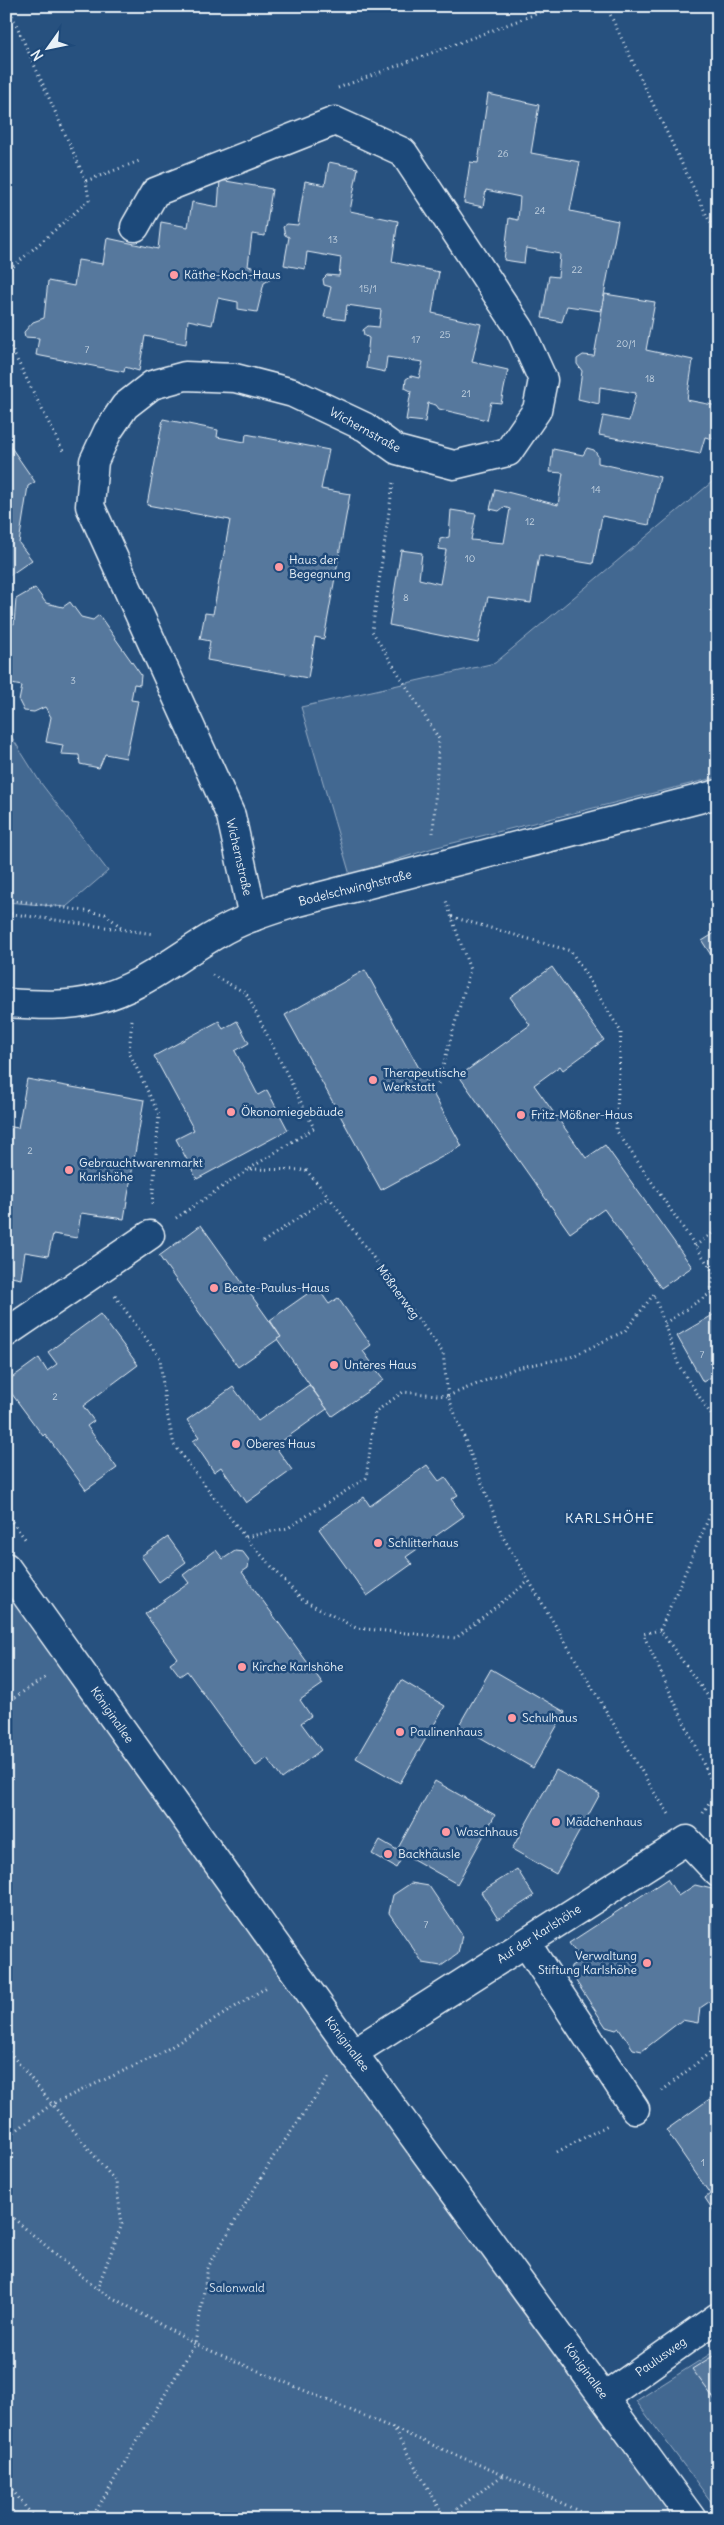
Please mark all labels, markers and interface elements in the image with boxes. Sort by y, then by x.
north arrow [22,22,72,72]
text: N [27,46,47,64]
house number: 26 [497,147,509,160]
house number: 24 [534,204,546,217]
house number: 13 [328,233,338,246]
house number: 22 [572,263,583,276]
place label: Käthe-Koch-Haus [184,267,281,282]
marker: Käthe-Koch-Haus [168,269,180,281]
house number: 15/1 [359,282,377,295]
house number: 25 [439,328,451,341]
house number: 17 [412,333,421,346]
house number: 20/1 [616,337,636,350]
house number: 7 [85,343,90,356]
house number: 18 [645,372,655,385]
house number: 21 [461,387,471,400]
street label: Wichernstraße [327,404,403,455]
house number: 14 [591,483,601,496]
house number: 12 [525,515,535,528]
place label: Haus der Begegnung [289,552,351,581]
house number: 10 [465,552,475,565]
marker: Haus der Begegnung [273,561,285,573]
house number: 8 [403,591,409,604]
house number: 3 [70,674,76,687]
street label: Wichernstraße [223,817,256,897]
street label: Bodelschwinghstraße [297,866,413,909]
place label: Therapeutische Werkstatt [383,1065,466,1094]
marker: Therapeutische Werkstatt [367,1074,379,1086]
place label: Ökonomiegebäude [241,1104,343,1119]
marker: Ökonomiegebäude [225,1106,237,1118]
place label: Fritz-Mößner-Haus [531,1107,633,1122]
marker: Fritz-Mößner-Haus [515,1109,527,1121]
house number: 2 [27,1144,33,1157]
place label: Gebrauchtwarenmarkt Karlshöhe [79,1155,203,1184]
marker: Gebrauchtwarenmarkt Karlshöhe [63,1164,75,1176]
street label: Mößnerweg [374,1262,423,1322]
place label: Beate-Paulus-Haus [224,1280,329,1295]
marker: Beate-Paulus-Haus [208,1282,220,1294]
house number: 7 [700,1348,705,1361]
place label: Unteres Haus [344,1357,417,1372]
marker: Unteres Haus [328,1359,340,1371]
house number: 2 [52,1390,58,1403]
place label: Oberes Haus [246,1436,316,1451]
marker: Oberes Haus [230,1438,242,1450]
district label: KARLSHÖHE [565,1509,655,1527]
place label: Schlitterhaus [388,1535,459,1550]
marker: Schlitterhaus [372,1537,384,1549]
place label: Kirche Karlshöhe [252,1659,344,1674]
marker: Kirche Karlshöhe [236,1661,248,1673]
street label: Königinallee [88,1684,137,1746]
place label: Schulhaus [522,1710,578,1725]
marker: Schulhaus [506,1712,518,1724]
place label: Paulinenhaus [410,1724,483,1739]
marker: Paulinenhaus [394,1726,406,1738]
place label: Mädchenhaus [566,1814,642,1829]
marker: Mädchenhaus [550,1816,562,1828]
place label: Waschhaus [456,1824,518,1839]
marker: Waschhaus [440,1826,452,1838]
place label: Backhäusle [398,1846,460,1861]
marker: Backhäusle [382,1848,394,1860]
street label: Auf der Karlshöhe [494,1901,583,1966]
house number: 7 [424,1918,429,1931]
place label: Verwaltung Stiftung Karlshöhe [538,1948,637,1977]
marker: Verwaltung Stiftung Karlshöhe [641,1957,653,1969]
street label: Königinallee [322,2013,373,2074]
house number: 1 [701,2156,705,2169]
park label: Salonwald [209,2280,265,2295]
street label: Paulusweg [632,2334,689,2380]
street label: Königinallee [561,2340,612,2401]

